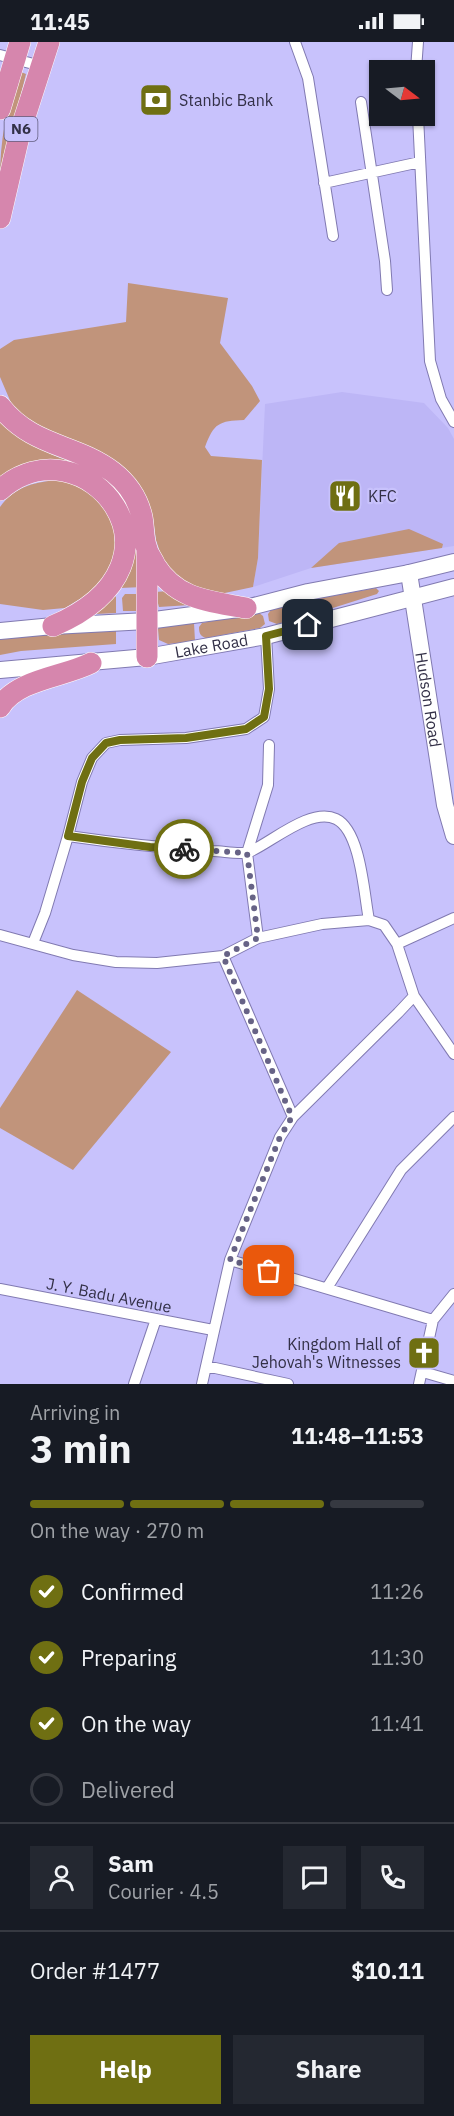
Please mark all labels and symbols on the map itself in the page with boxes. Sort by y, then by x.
north arrow [369,60,435,126]
bank icon: Stanbic Bank [138,82,174,118]
place label: Stanbic Bank [179,90,274,110]
road number: N6 [4,117,38,141]
restaurant icon: KFC [327,478,363,514]
place label: KFC [368,486,397,506]
pin [282,599,333,650]
street label: Lake Road [173,629,250,662]
street label: Hudson Road [411,650,446,749]
courier [154,819,214,879]
pin [243,1245,294,1296]
street label: J. Y. Badu Avenue [45,1273,174,1317]
place label: Kingdom Hall of Jehovah's Witnesses [252,1334,401,1372]
church icon: Kingdom Hall of Jehovah's Witnesses [406,1335,442,1371]

